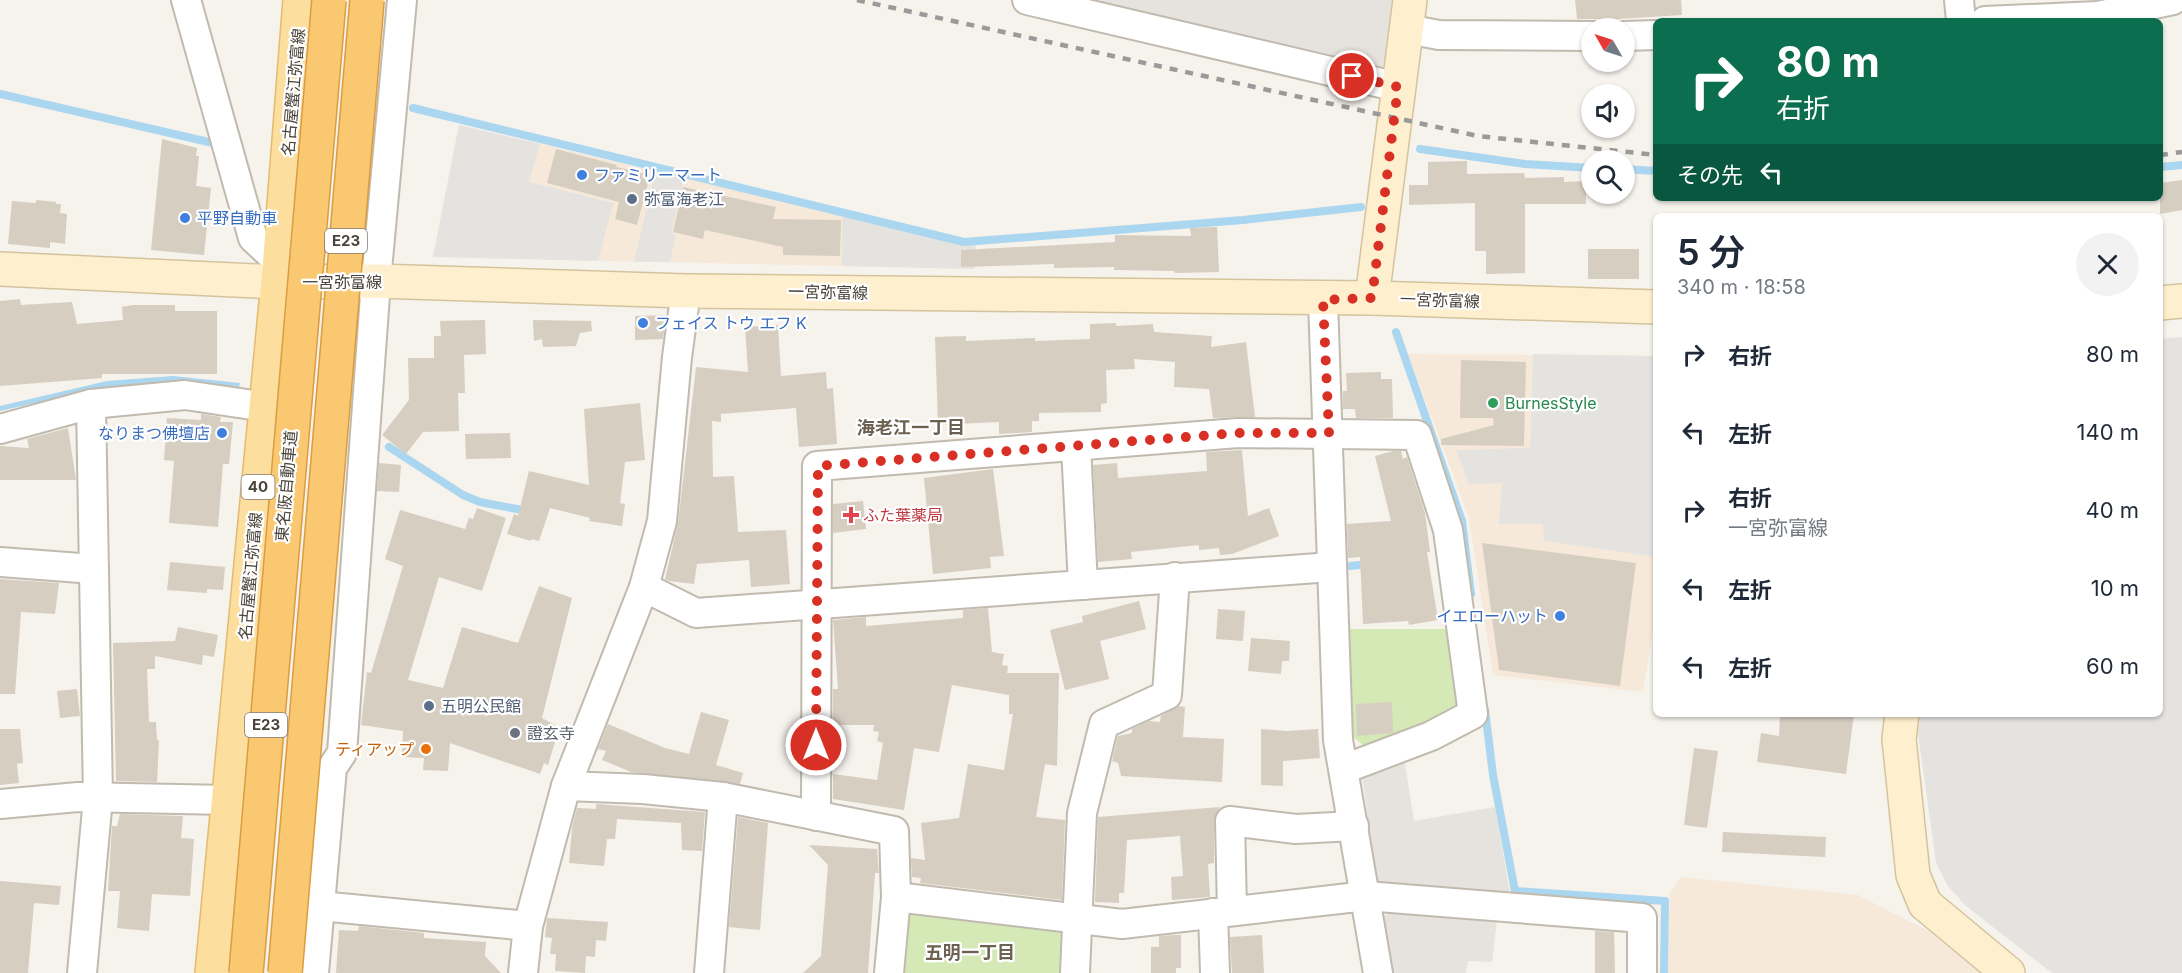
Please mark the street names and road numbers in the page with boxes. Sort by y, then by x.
street label: 名古屋蟹江弥富線 [277,27,309,157]
road number: E23 [325,229,367,253]
street label: 一宮弥富線 [302,272,382,292]
street label: 一宮弥富線 [788,281,868,303]
street label: 一宮弥富線 [1400,289,1480,311]
street label: 東名阪自動車道 [271,429,301,543]
road number: 40 [242,475,274,499]
street label: 名古屋蟹江弥富線 [234,511,266,641]
road number: E23 [245,713,287,737]

